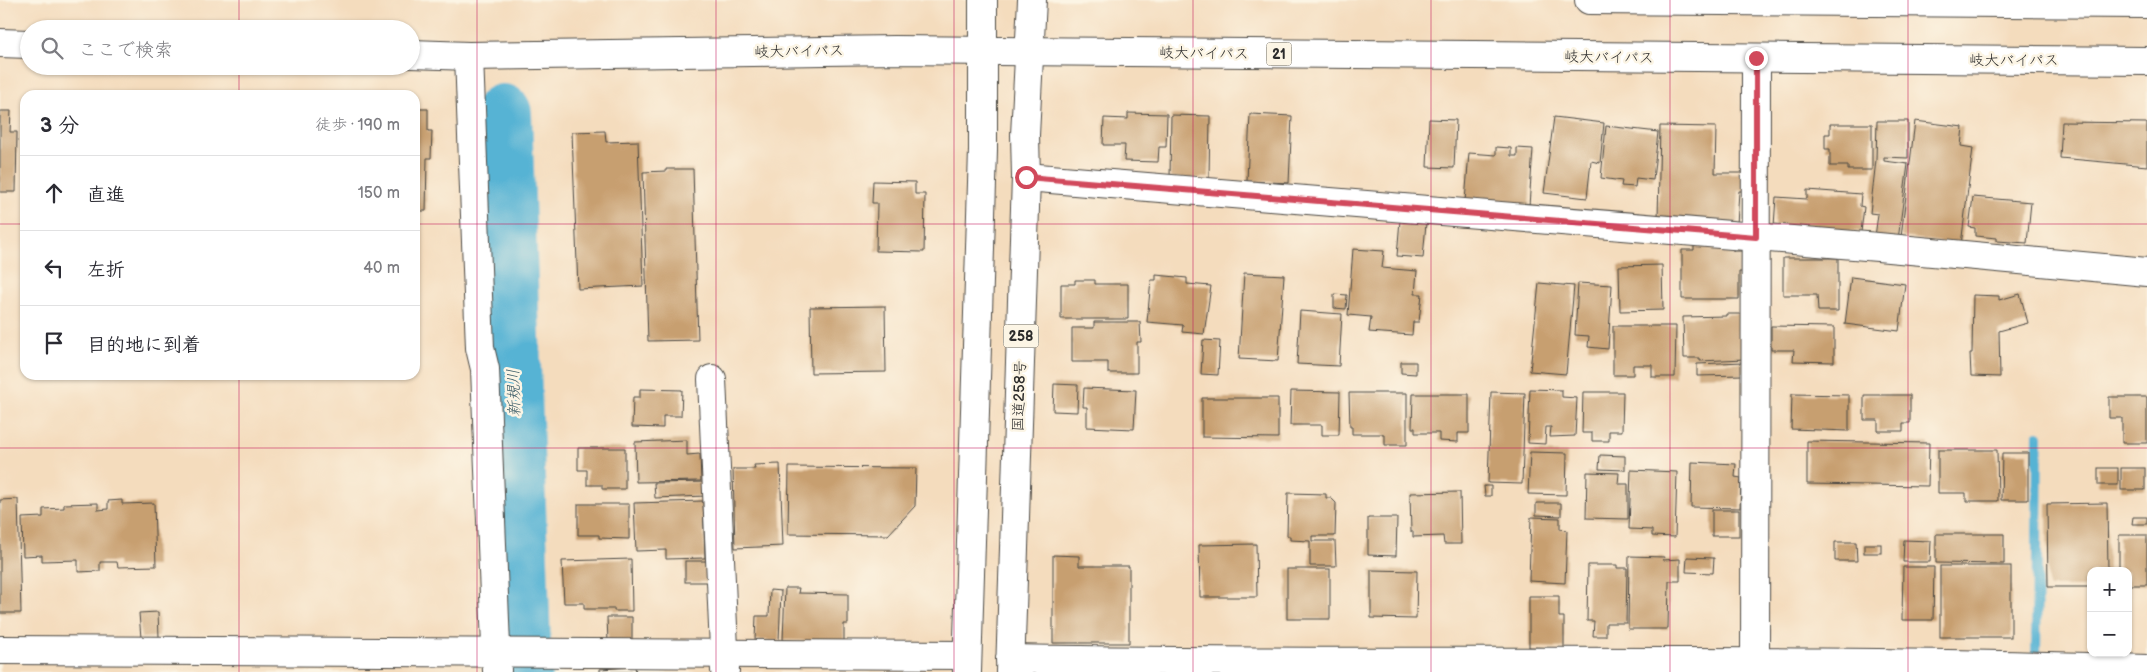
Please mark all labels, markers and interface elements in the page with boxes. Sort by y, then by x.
search box [20,20,420,75]
icon: search [38,34,66,62]
text: ここで検索 [78,39,173,62]
street label: 岐大バイパス [754,41,844,62]
road number: 21 [1266,42,1292,66]
street label: 岐大バイパス [1159,43,1249,64]
street label: 岐大バイパス [1564,47,1654,68]
route end [1745,47,1768,70]
street label: 岐大バイパス [1969,51,2059,70]
text: 3 分 [40,113,79,138]
text: 徒歩 · 190 m [315,116,400,135]
route start [1015,166,1038,189]
icon: ahead [40,179,68,207]
text: 直進 [87,184,125,207]
text: 150 m [358,184,400,203]
icon: left [40,254,68,282]
text: 左折 [87,259,125,282]
text: 40 m [363,259,400,278]
road number: 258 [1004,324,1038,348]
icon: arrive [40,329,68,357]
text: 目的地に到着 [87,334,201,357]
street label: 国道258号 [1009,360,1030,432]
water label: 新規川 [504,369,525,417]
map controls [2087,567,2132,657]
button: + [2087,567,2132,612]
button: − [2087,612,2132,657]

